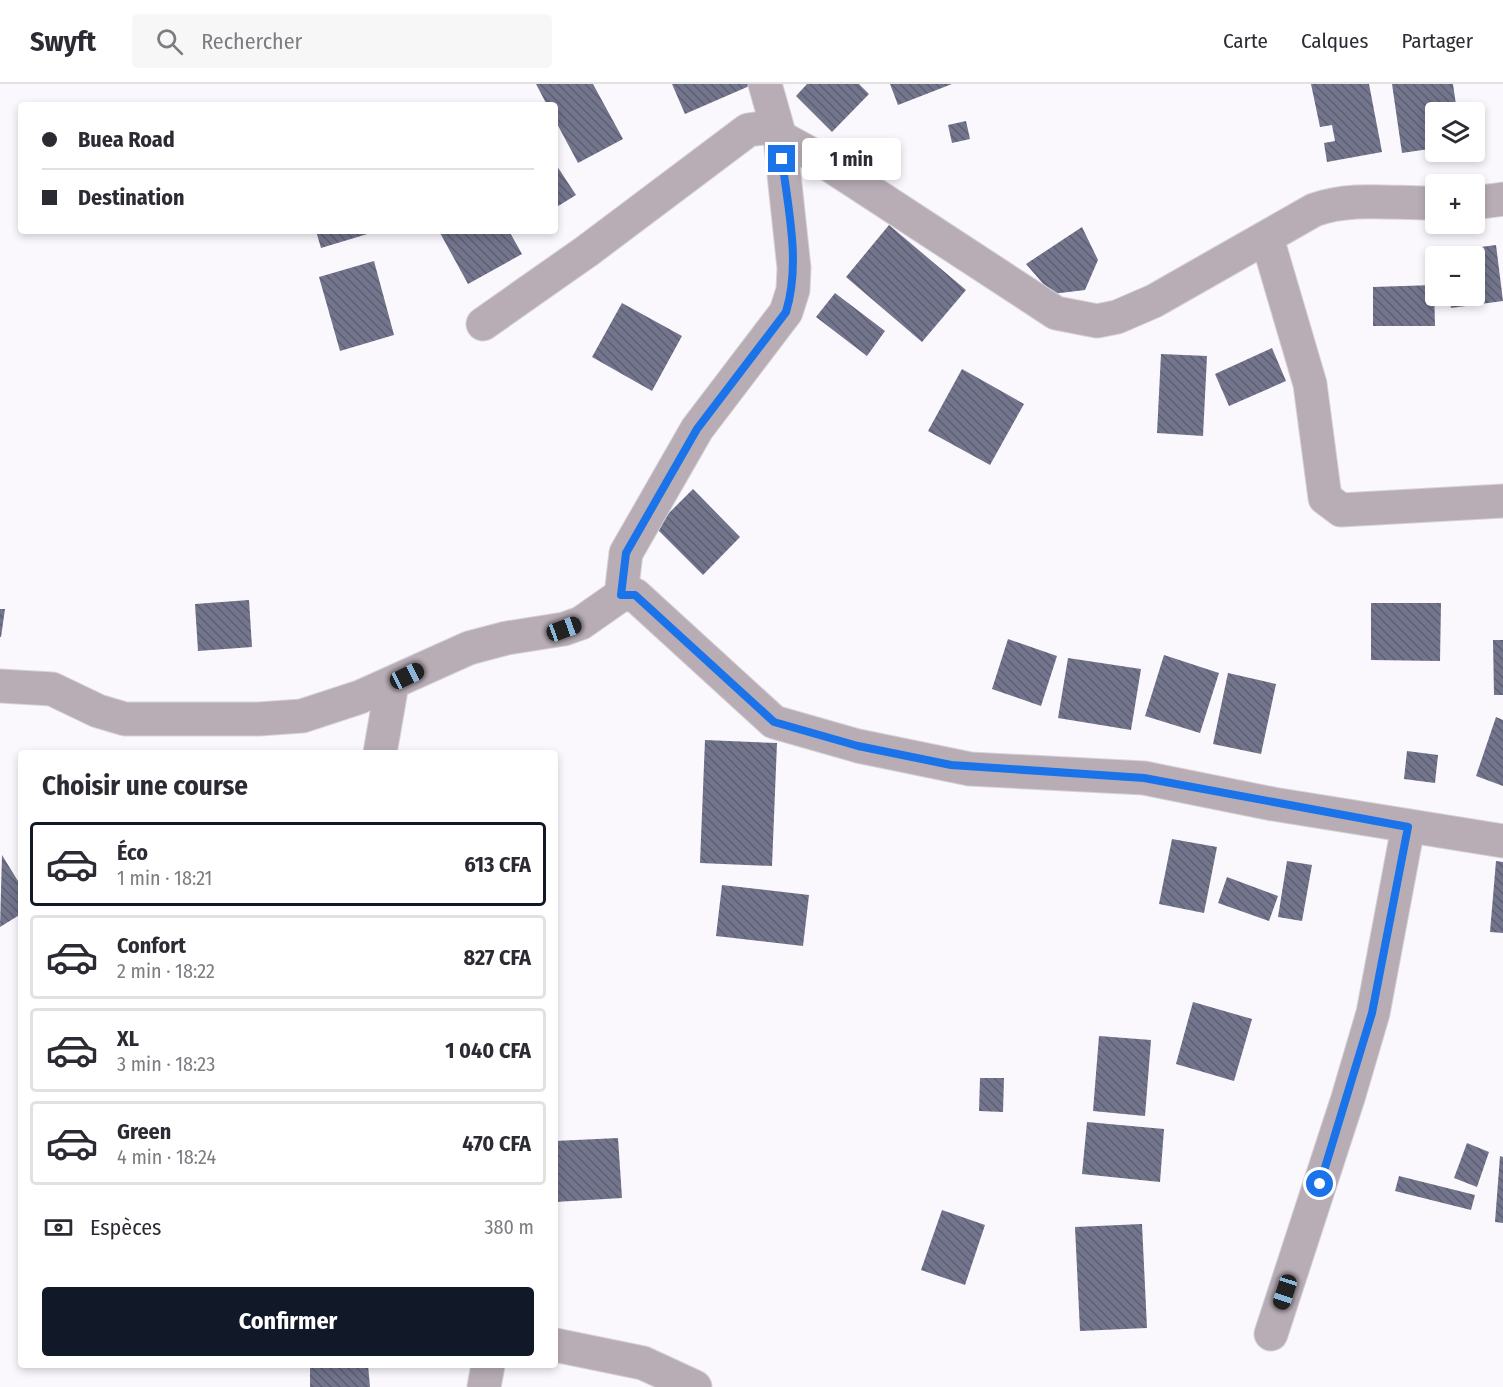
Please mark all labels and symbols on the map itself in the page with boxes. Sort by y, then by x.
callout: 1 min [803,138,902,180]
route end [768,145,795,172]
car [544,614,584,644]
car [387,660,427,692]
route start [1306,1170,1333,1197]
car [1271,1272,1299,1312]

